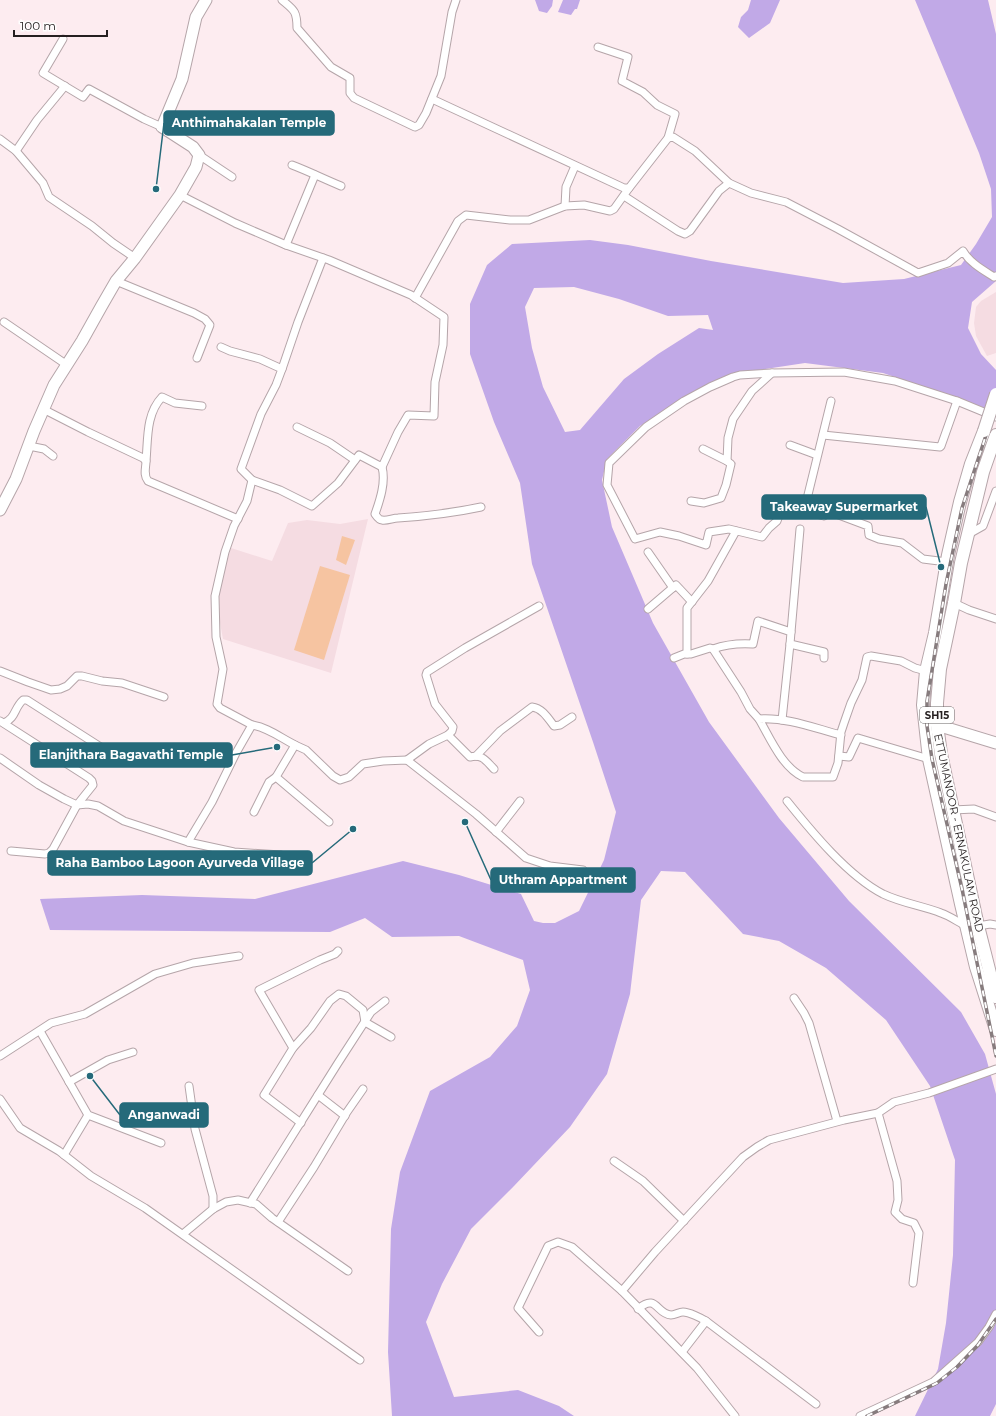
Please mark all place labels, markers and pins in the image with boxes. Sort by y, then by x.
callout: Anthimahakalan Temple [164,111,334,135]
callout: Takeaway Supermarket [762,495,926,519]
callout: Elanjithara Bagavathi Temple [31,743,232,767]
callout: Raha Bamboo Lagoon Ayurveda Village [48,851,312,875]
callout: Uthram Appartment [491,868,635,892]
callout: Anganwadi [120,1103,208,1127]

